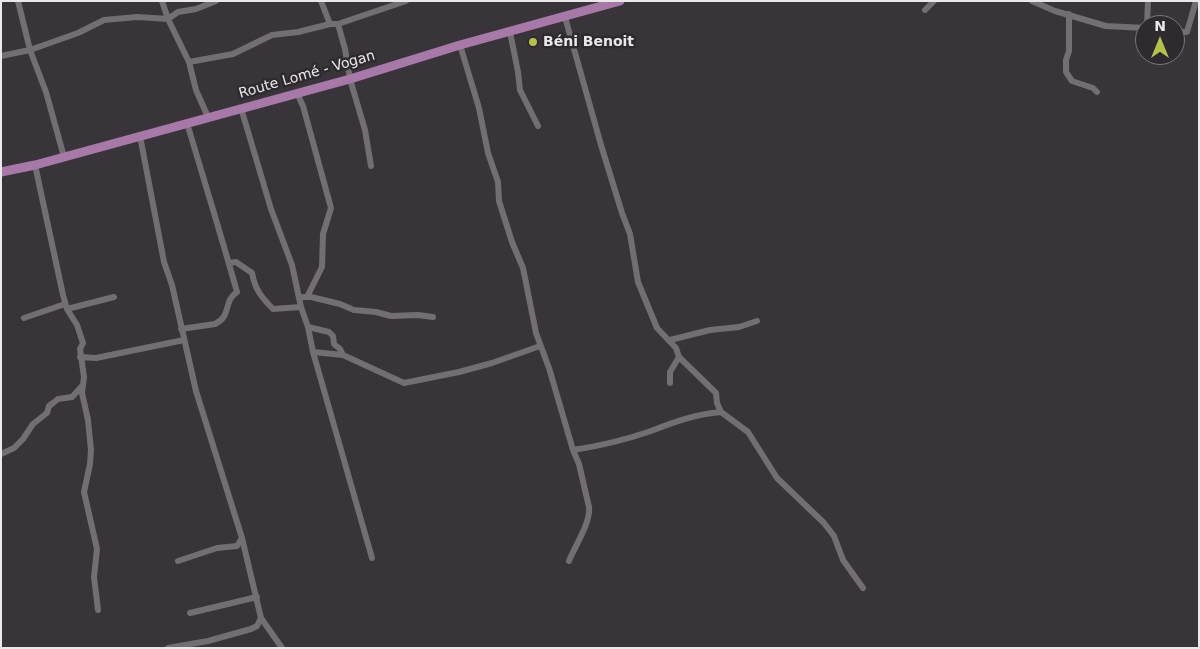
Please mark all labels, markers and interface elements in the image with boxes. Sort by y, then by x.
north arrow [1135,15,1185,65]
text: N [1154,18,1166,34]
place label: Béni Benoit [543,34,634,50]
marker: Béni Benoit [527,36,539,48]
street label: Route Lomé - Vogan [237,48,377,102]

